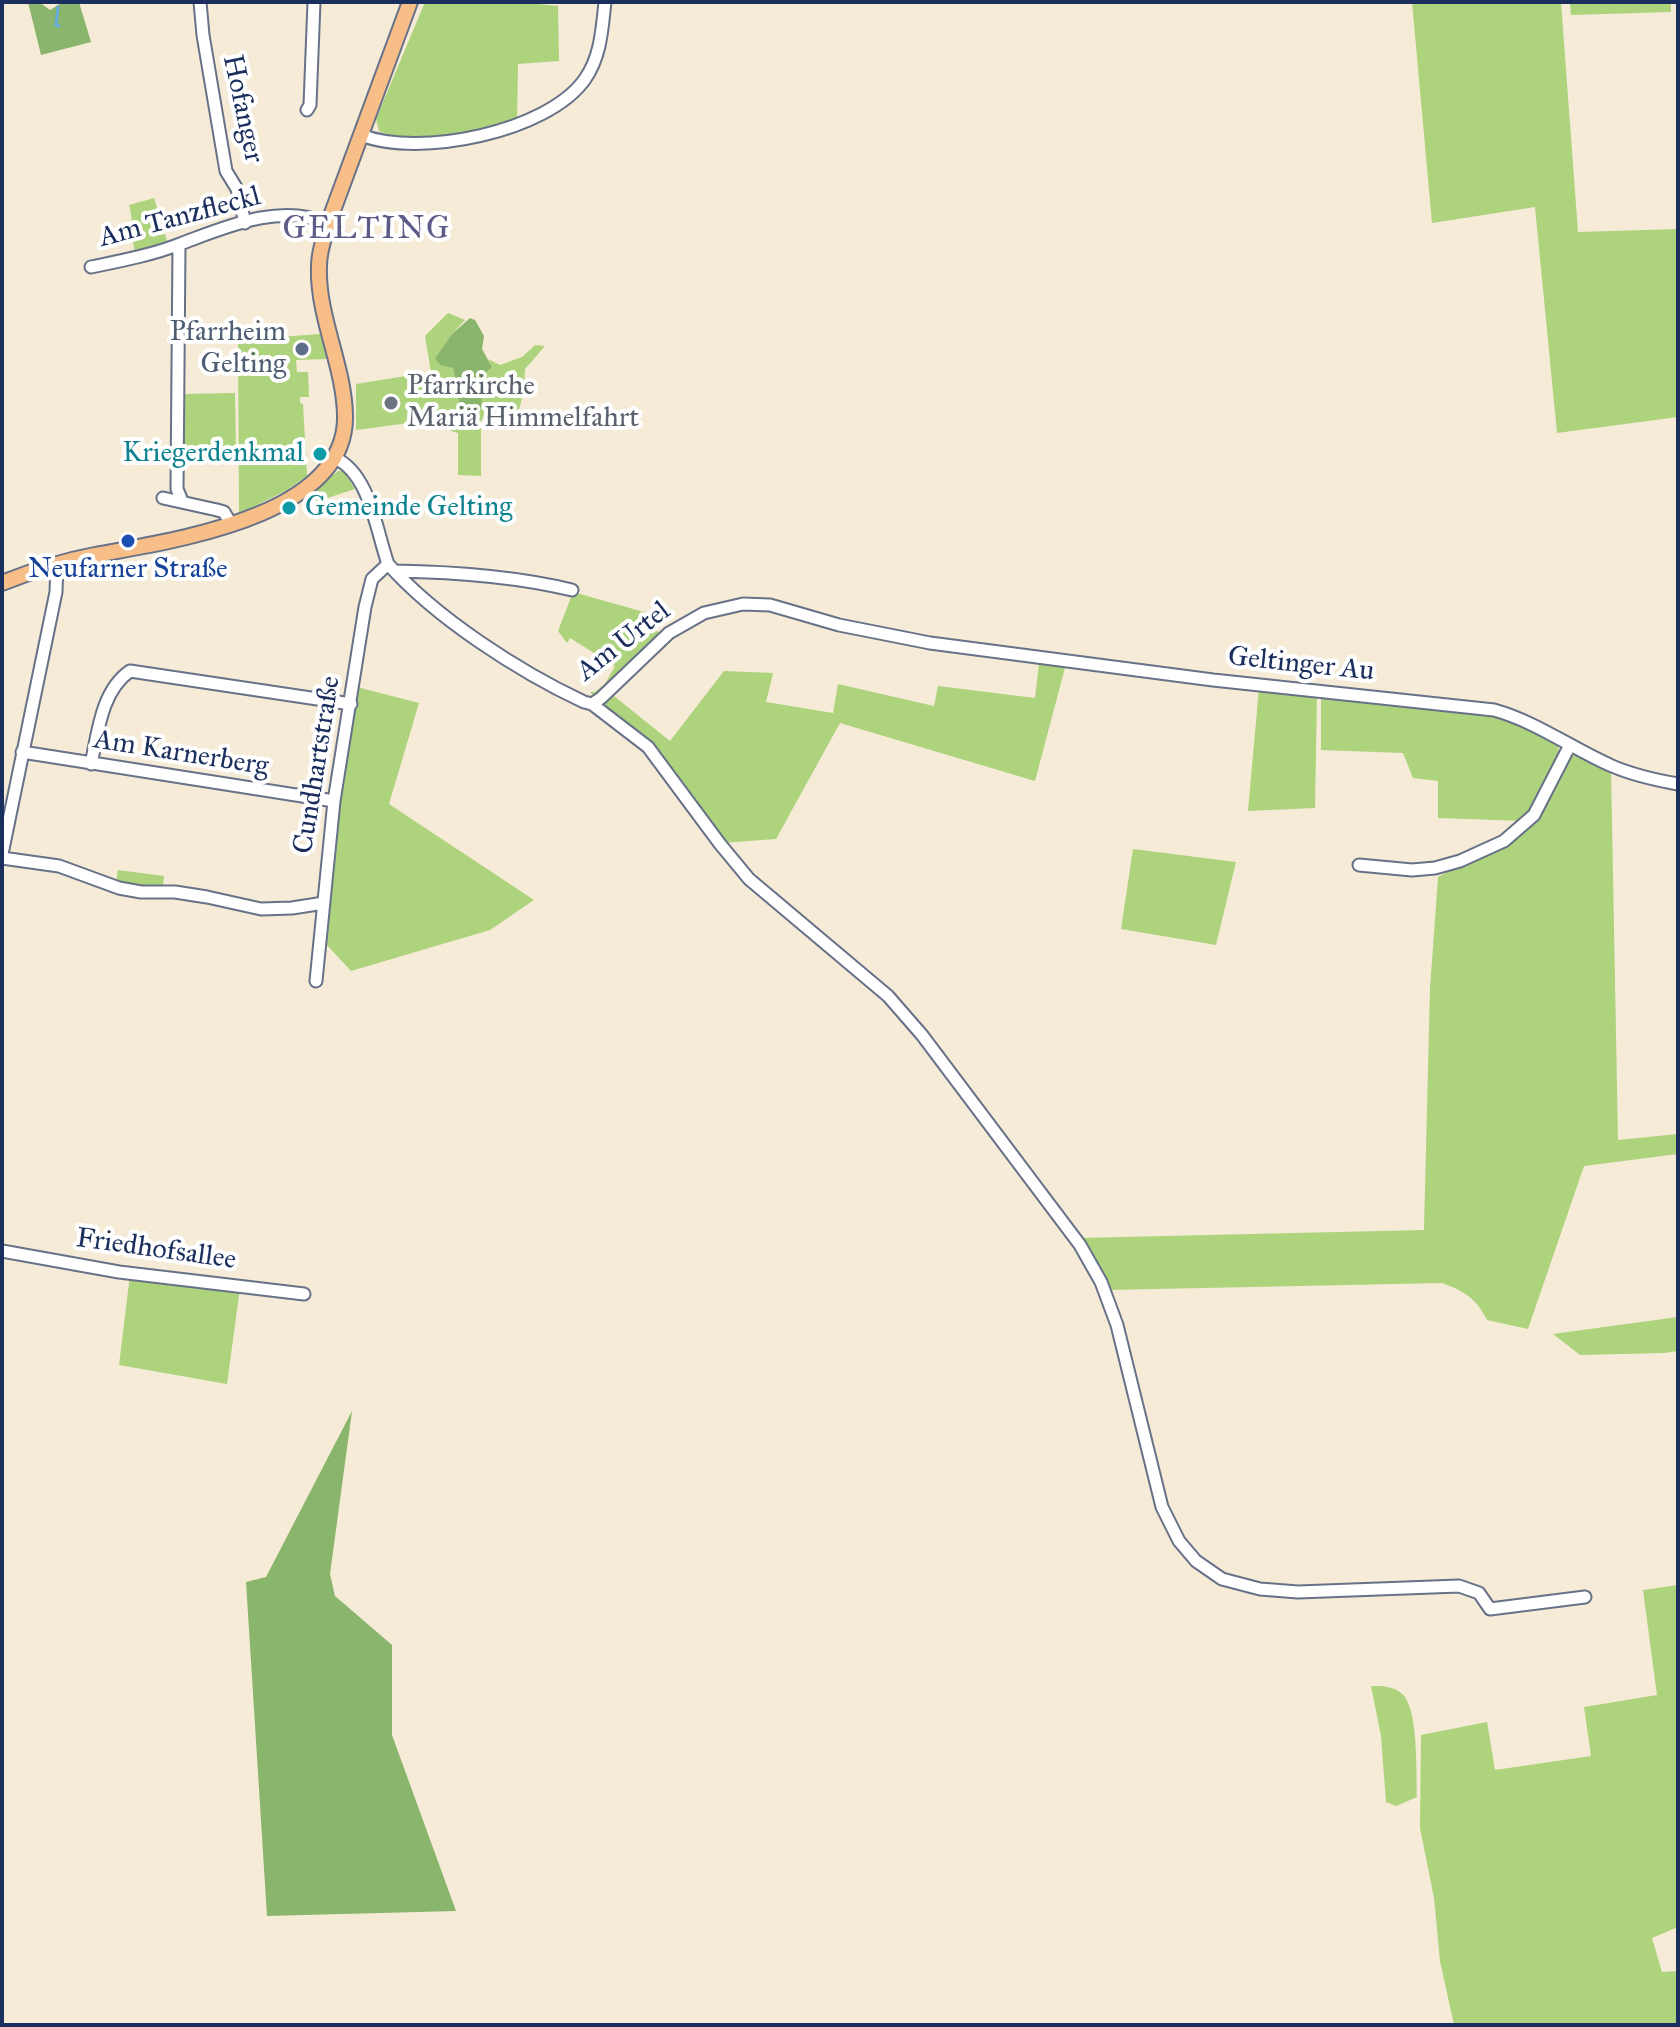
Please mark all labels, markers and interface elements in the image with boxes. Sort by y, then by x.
street label: Hofanger [214,52,270,166]
street label: Am Tanzfleckl [96,180,264,256]
district label: GELTING [283,211,451,249]
place label: Pfarrheim Gelting [170,316,286,382]
marker: Pfarrheim Gelting [293,340,311,358]
place label: Pfarrkirche Mariä Himmelfahrt [407,370,639,436]
marker: Pfarrkirche Mariä Himmelfahrt [382,394,400,412]
place label: Kriegerdenkmal [123,437,304,471]
marker: Kriegerdenkmal [311,445,329,463]
place label: Gemeinde Gelting [305,491,512,525]
marker: Gemeinde Gelting [280,499,298,517]
marker: Neufarner Straße [119,532,137,550]
place label: Neufarner Straße [28,553,228,587]
street label: Am Urtel [571,595,677,689]
street label: Geltinger Au [1226,641,1376,689]
street label: Cundhartstraße [287,674,349,856]
street label: Am Karnerberg [91,724,271,784]
street label: Friedhofsallee [74,1222,238,1278]

